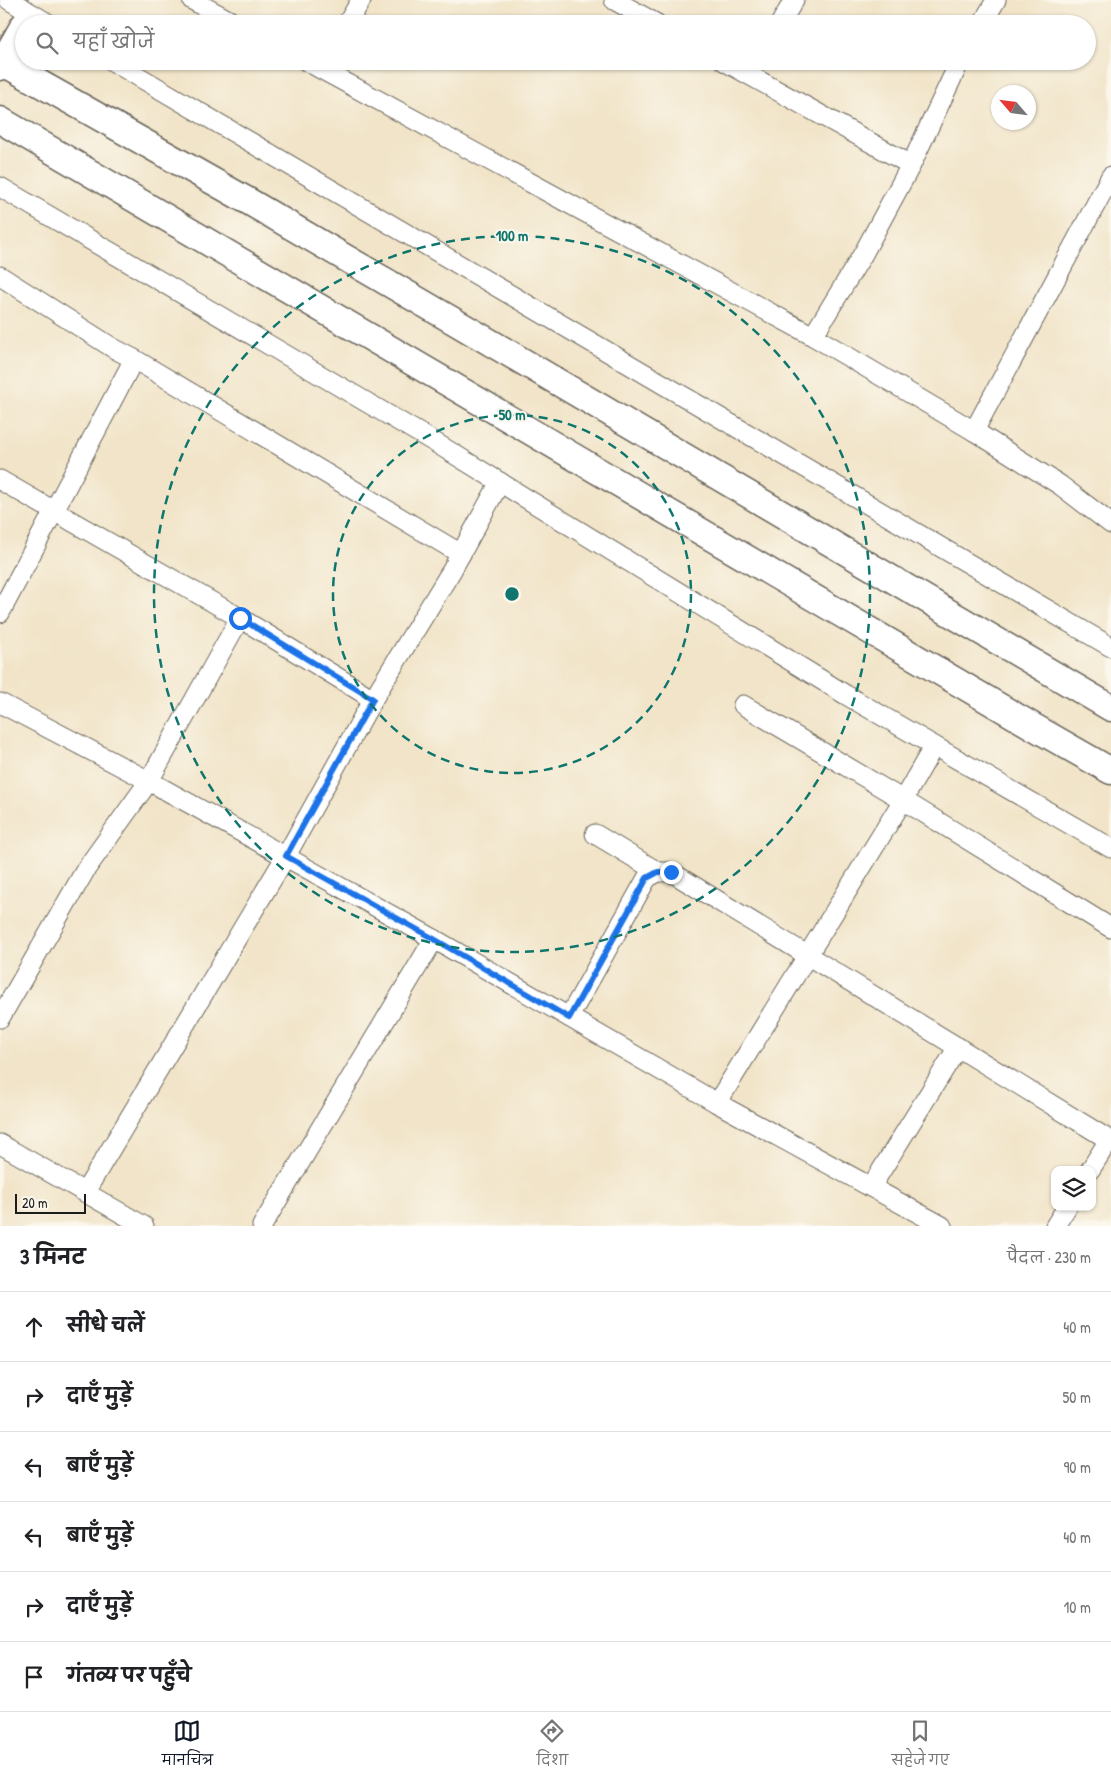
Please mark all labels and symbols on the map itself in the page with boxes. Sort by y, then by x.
north arrow [991,85,1036,130]
text: 100 m [496,225,528,246]
text: 50 m [499,404,525,425]
centre of rings [503,585,521,603]
route start [229,607,252,630]
route end [660,861,683,884]
scale bar [15,1191,86,1214]

